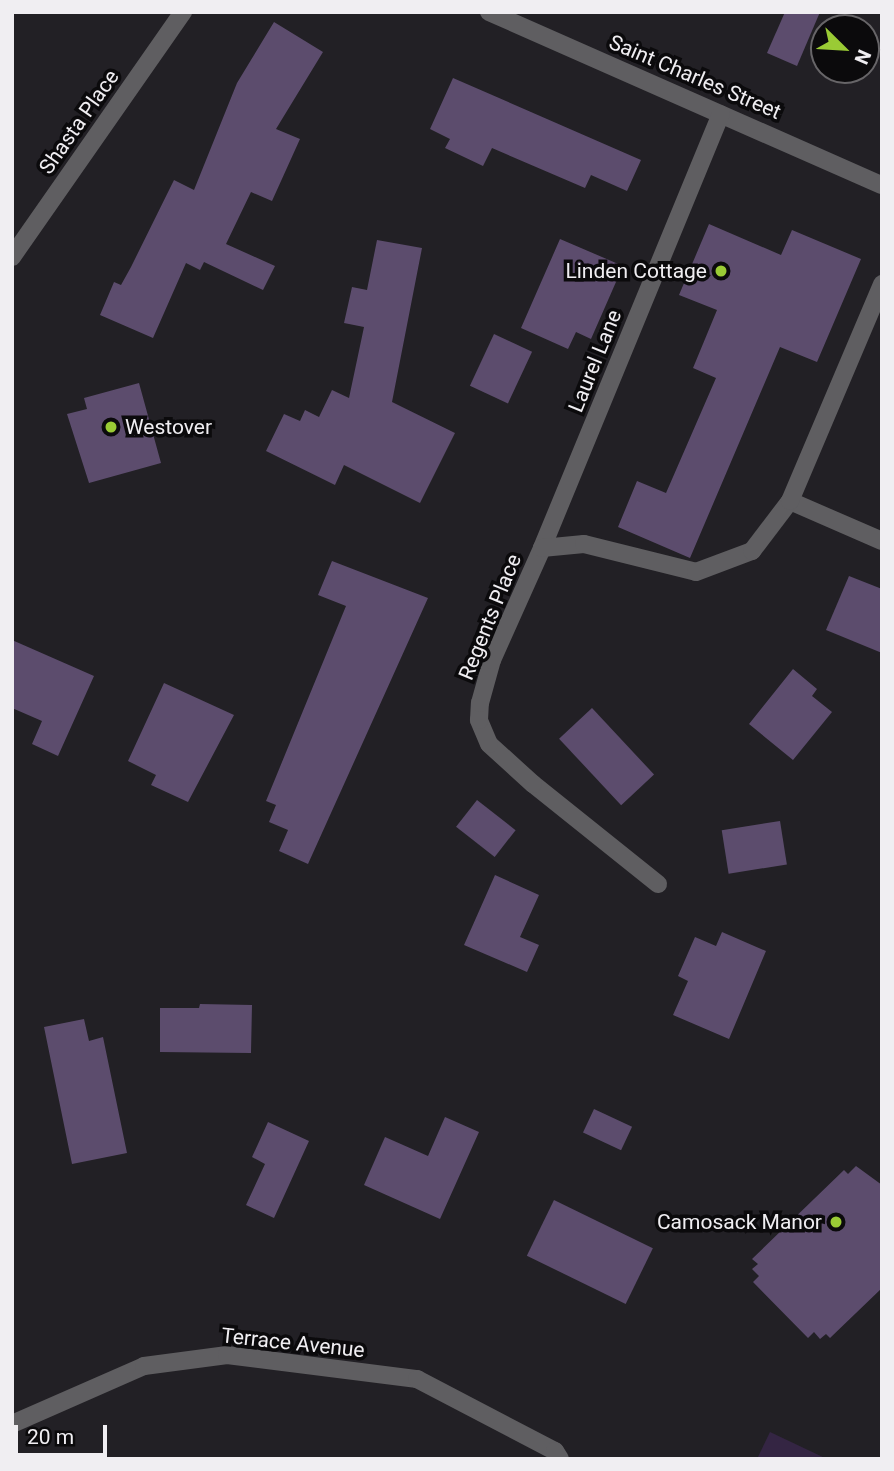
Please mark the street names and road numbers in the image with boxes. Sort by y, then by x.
street label: Saint Charles Street [605,29,785,125]
street label: Shasta Place [34,65,124,179]
street label: Laurel Lane [563,306,627,416]
street label: Regents Place [453,550,527,684]
street label: Terrace Avenue [220,1323,366,1363]

